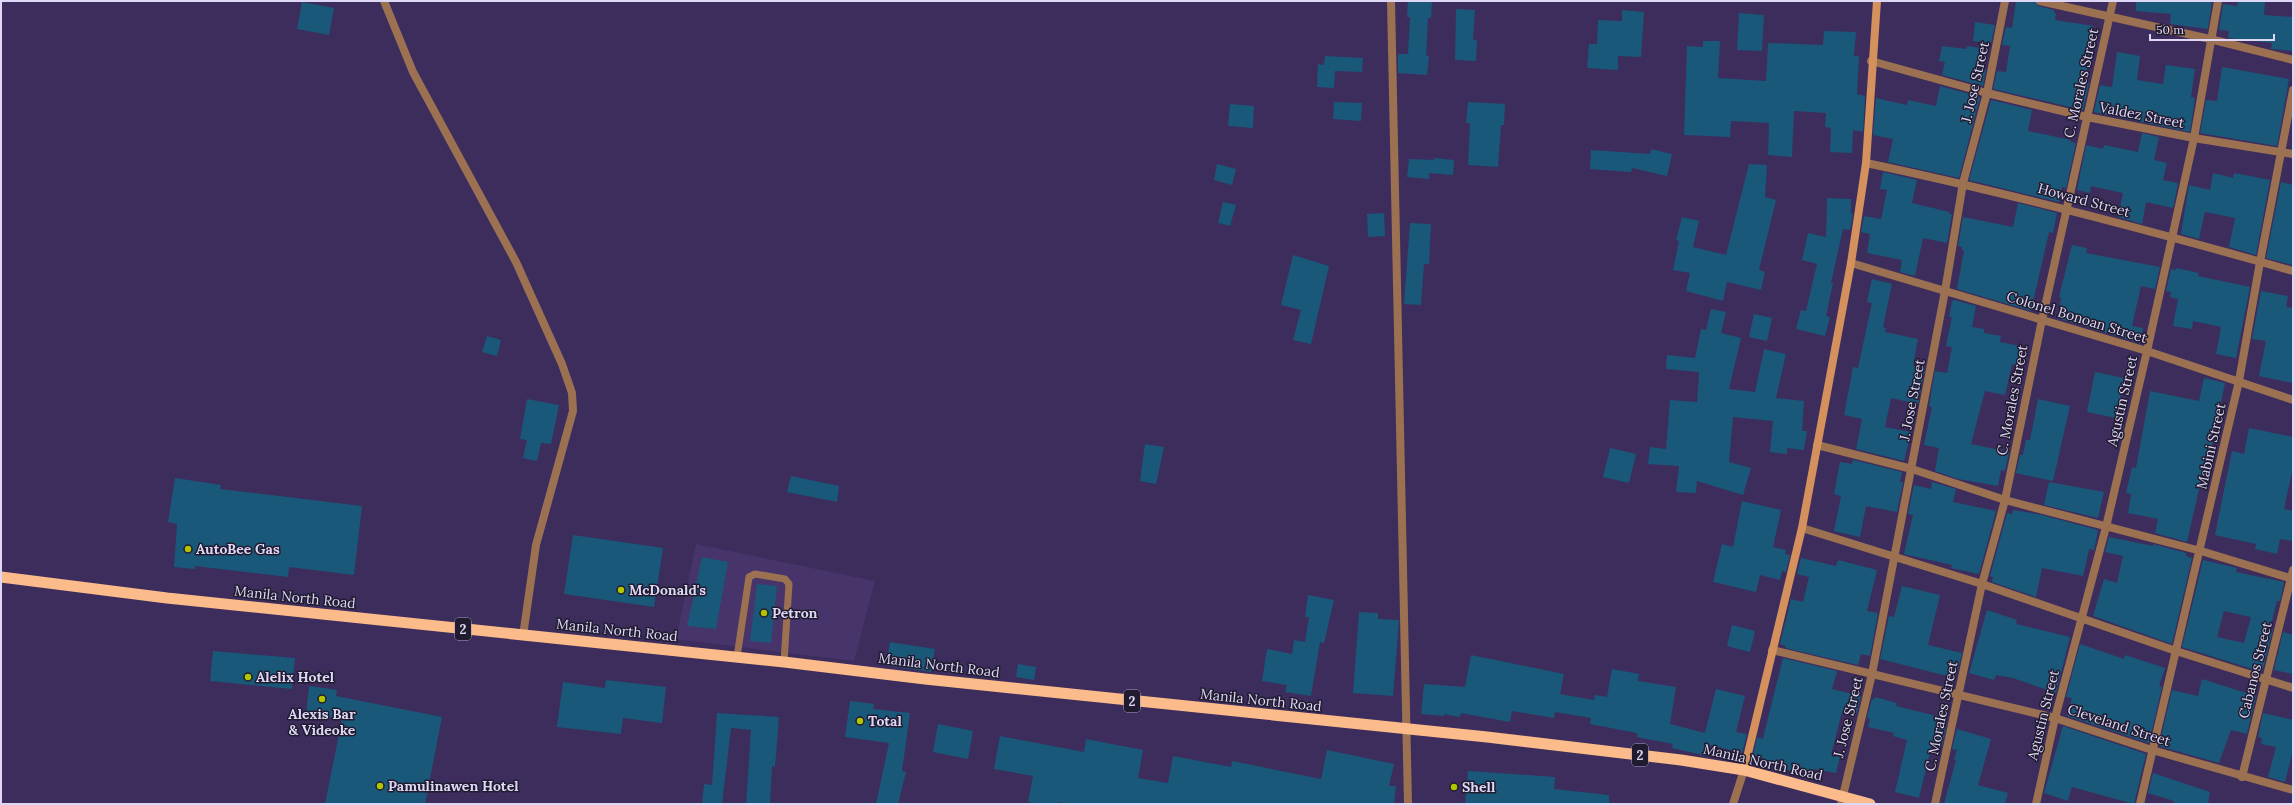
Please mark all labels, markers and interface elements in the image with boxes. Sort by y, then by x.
scale bar [2150,16,2274,42]
text: 50 m [2156,22,2184,37]
street label: C. Morales Street [2060,26,2103,140]
street label: J. Jose Street [1957,39,1993,125]
street label: Valdez Street [2097,98,2187,132]
street label: Howard Street [2036,179,2133,221]
street label: Colonel Bonoan Street [2004,287,2150,347]
street label: C. Morales Street [1992,343,2032,457]
street label: Agustin Street [2103,353,2141,449]
street label: J. Jose Street [1895,357,1929,443]
street label: Mabini Street [2192,401,2230,491]
place label: AutoBee Gas [196,540,280,558]
marker: AutoBee Gas [183,544,193,554]
place label: McDonald's [629,581,706,599]
street label: Manila North Road [233,582,357,612]
marker: McDonald's [616,585,626,595]
place label: Petron [772,604,818,622]
marker: Petron [759,608,769,618]
street label: Manila North Road [555,615,679,645]
road number: 2 [455,618,471,640]
street label: Cabanos Street [2234,619,2276,720]
street label: Manila North Road [877,649,1001,681]
street label: C. Morales Street [1921,659,1962,773]
street label: Agustin Street [2023,667,2063,763]
place label: Alelix Hotel [256,668,335,686]
marker: Alelix Hotel [243,672,253,682]
street label: J. Jose Street [1829,674,1867,760]
street label: Manila North Road [1199,685,1323,715]
road number: 2 [1124,690,1140,712]
marker: Alexis Bar & Videoke [317,694,327,704]
street label: Cleveland Street [2065,700,2173,750]
place label: Alexis Bar & Videoke [288,705,356,739]
place label: Total [868,712,902,730]
marker: Total [855,716,865,726]
street label: Manila North Road [1702,739,1824,785]
road number: 2 [1632,744,1648,766]
place label: Pamulinawen Hotel [388,777,519,795]
place label: Shell [1462,778,1496,796]
marker: Pamulinawen Hotel [375,781,385,791]
marker: Shell [1449,782,1459,792]

